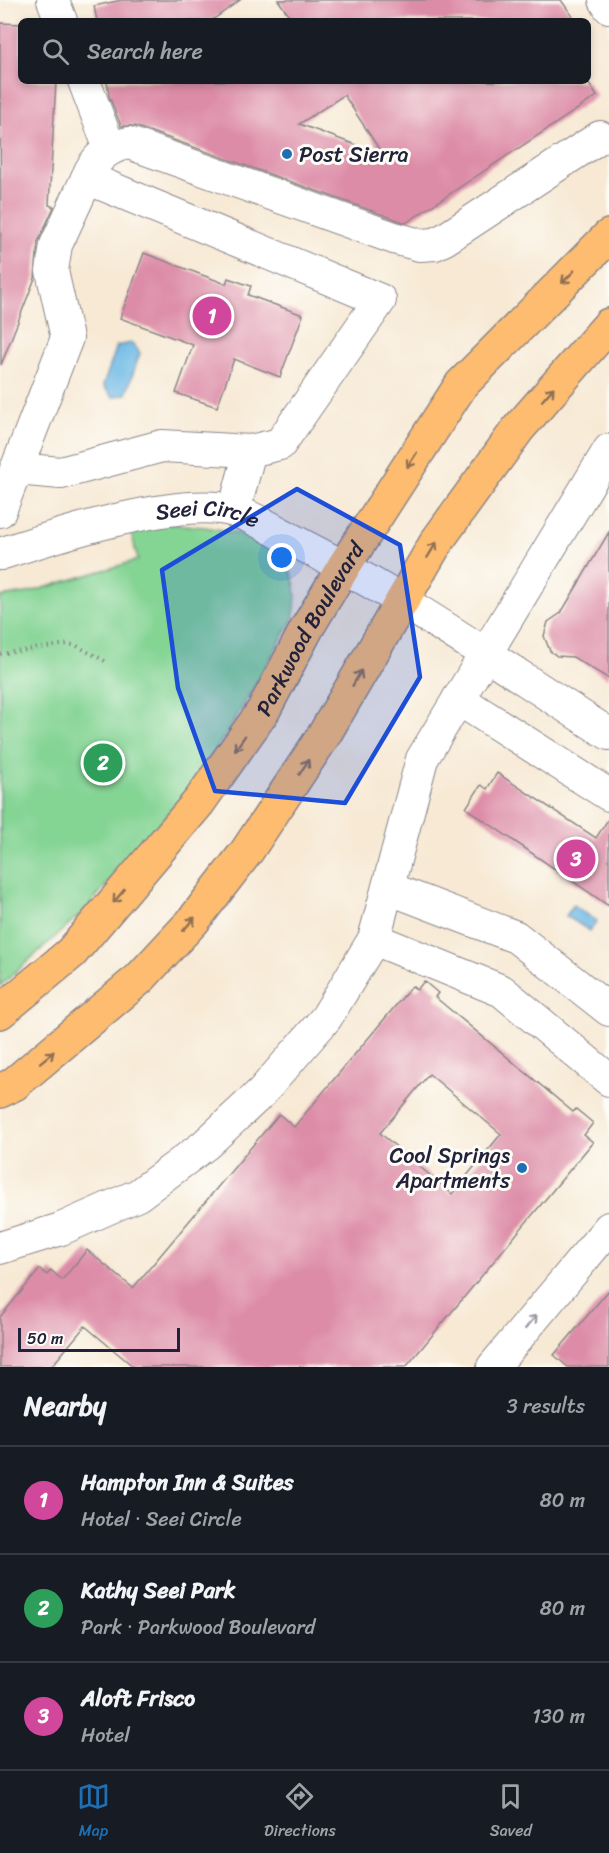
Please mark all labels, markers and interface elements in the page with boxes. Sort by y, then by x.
search box [18,18,591,84]
text: Search here [87,32,203,71]
icon: search [39,35,72,68]
place label: Post Sierra [299,135,409,174]
marker: Post Sierra [280,147,294,161]
one-way arrow [560,270,575,285]
pin: 1 [192,294,232,338]
one-way arrow [542,386,555,402]
one-way arrow [406,451,418,468]
street label: Seei Circle [153,488,267,539]
street label: Parkwood Boulevard [245,533,376,723]
one-way arrow [425,541,438,558]
your location [267,543,296,572]
one-way arrow [351,670,363,687]
one-way arrow [234,735,246,751]
pin: 2 [84,740,122,786]
one-way arrow [299,759,311,776]
pin: 3 [556,836,596,882]
one-way arrow [112,888,126,903]
one-way arrow [182,917,196,932]
one-way arrow [39,1050,55,1063]
place label: Cool Springs Apartments [389,1136,511,1200]
marker: Cool Springs Apartments [515,1161,529,1175]
one-way arrow [524,1314,537,1330]
text: 50 m [27,1324,63,1353]
scale bar [18,1325,180,1352]
text: Nearby [24,1383,106,1429]
text: 3 results [507,1389,585,1424]
text: Hampton Inn & Suites [81,1463,294,1502]
text: 1 [39,1483,48,1518]
text: 80 m [540,1483,585,1518]
text: Hotel · Seei Circle [81,1502,242,1537]
text: Kathy Seei Park [81,1571,235,1610]
text: 2 [38,1591,49,1626]
text: 80 m [540,1591,585,1626]
text: Park · Parkwood Boulevard [81,1610,315,1645]
text: Aloft Frisco [81,1679,195,1718]
text: 3 [38,1699,49,1734]
text: 130 m [532,1699,585,1734]
text: Hotel [81,1718,130,1753]
tab: Map [77,1780,110,1845]
tab: Directions [264,1780,336,1845]
tab: Saved [490,1780,532,1845]

